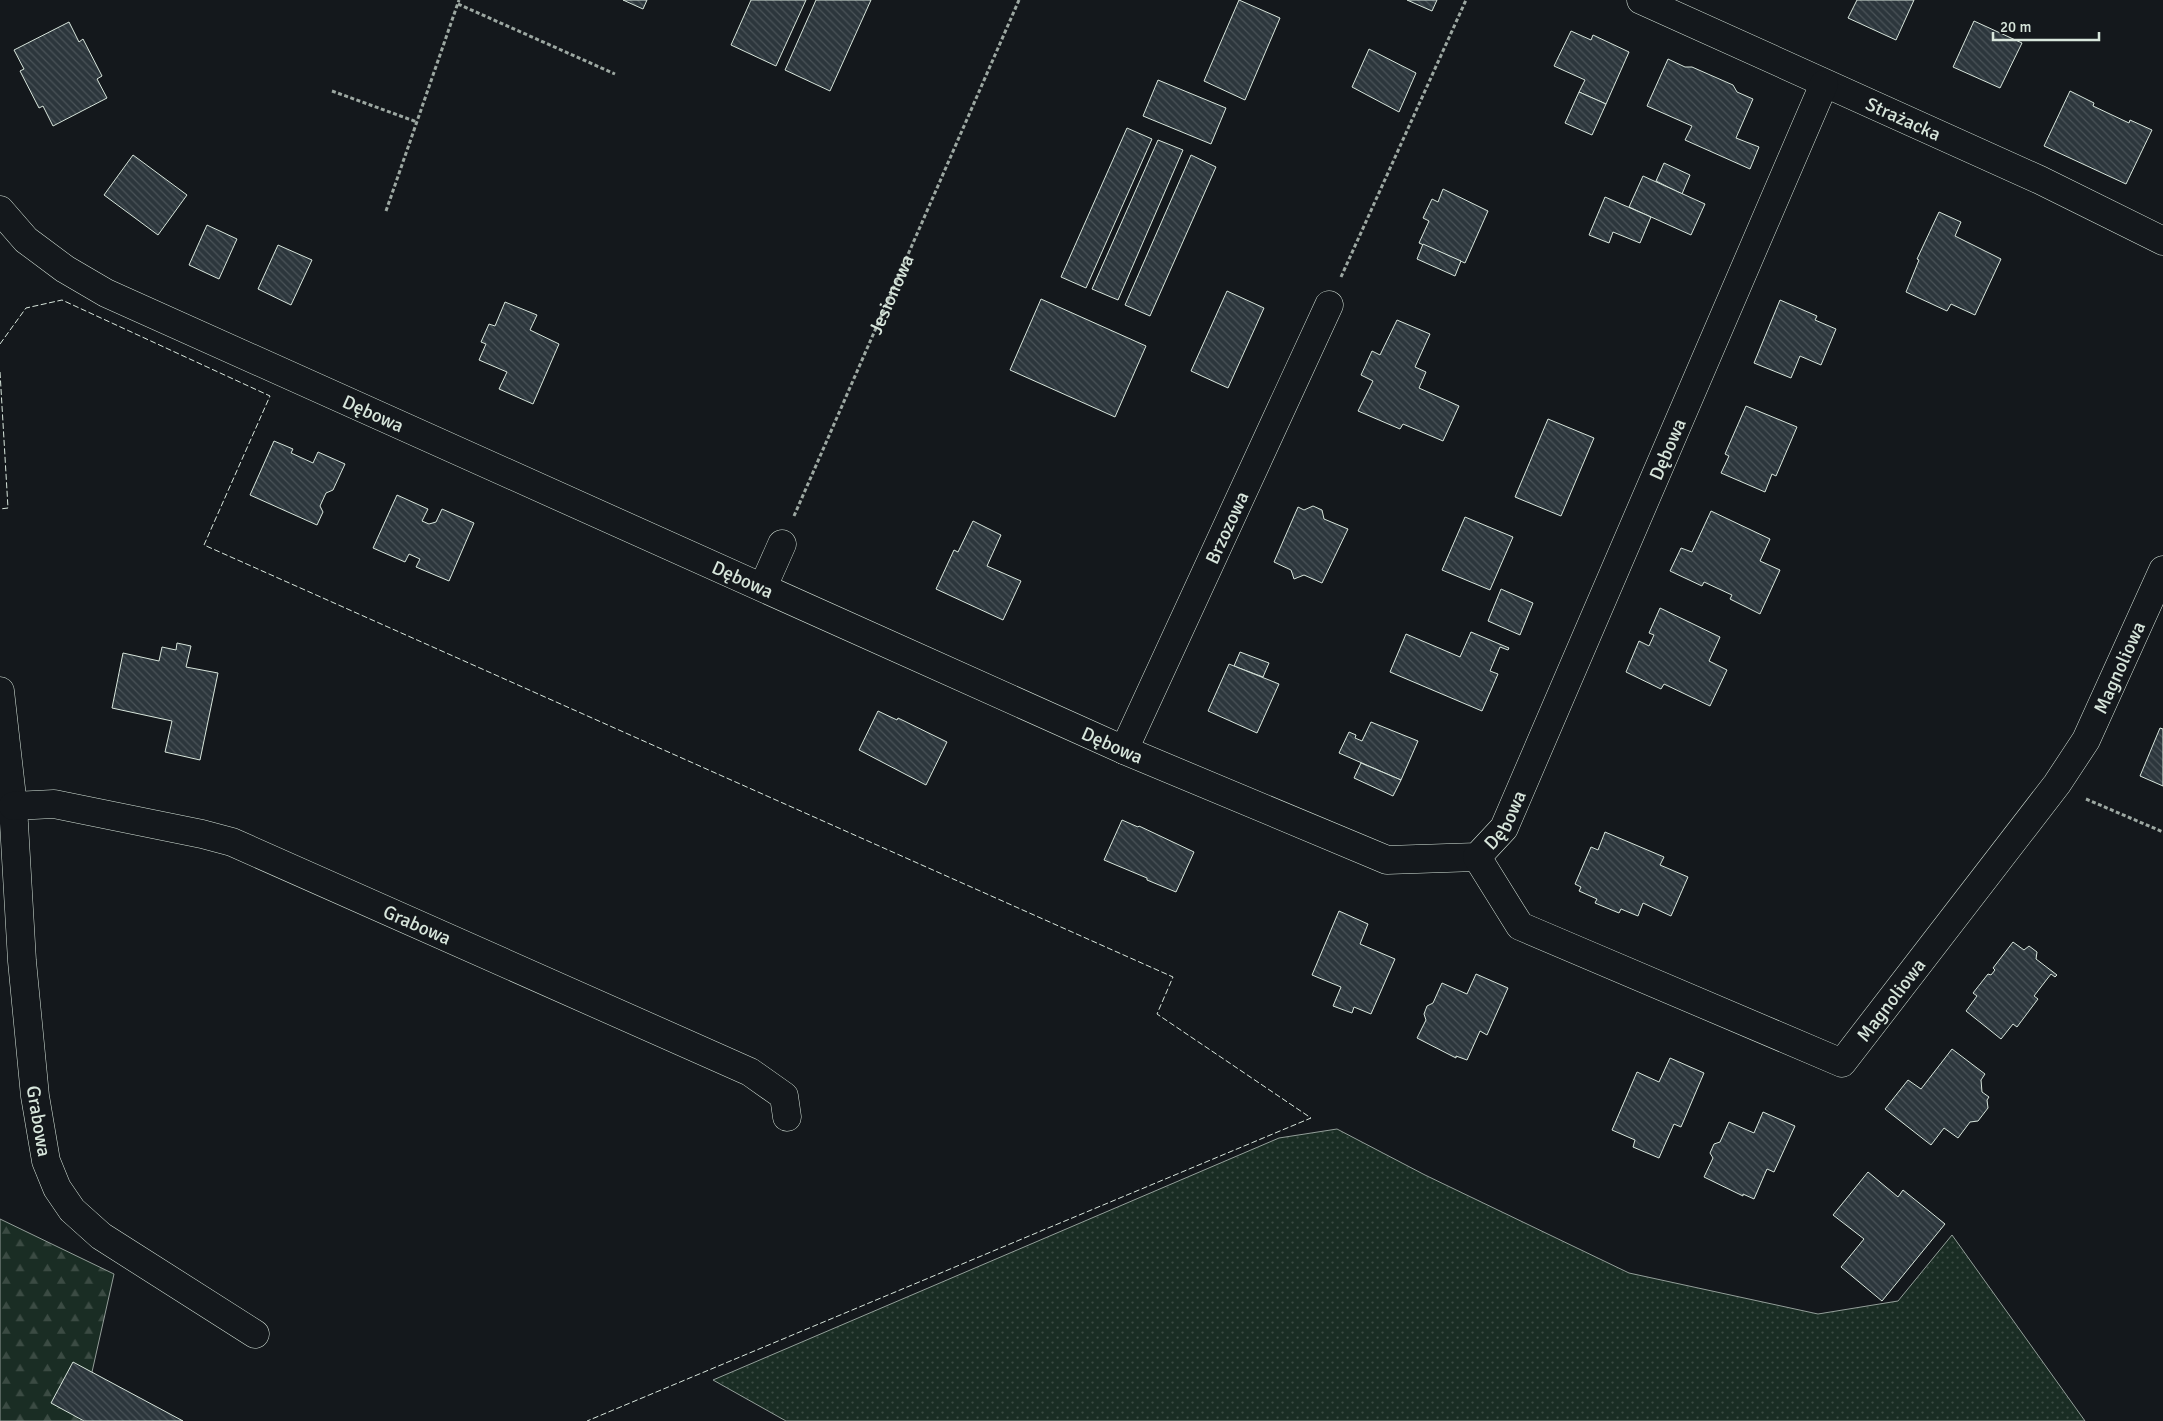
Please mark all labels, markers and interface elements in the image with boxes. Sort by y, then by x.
scale bar [1993,10,2099,42]
text: 20 m [2000,18,2031,36]
street label: Strażacka [1862,92,1944,147]
street label: Jesionowa [864,251,920,338]
street label: Dębowa [339,390,408,438]
street label: Dębowa [1644,415,1692,484]
street label: Brzozowa [1200,488,1254,568]
street label: Dębowa [708,556,777,604]
street label: Magnoliowa [2089,618,2151,718]
street label: Dębowa [1078,722,1146,770]
street label: Dębowa [1479,787,1532,855]
street label: Grabowa [379,900,455,951]
street label: Magnoliowa [1852,954,1931,1047]
street label: Grabowa [21,1085,56,1159]

